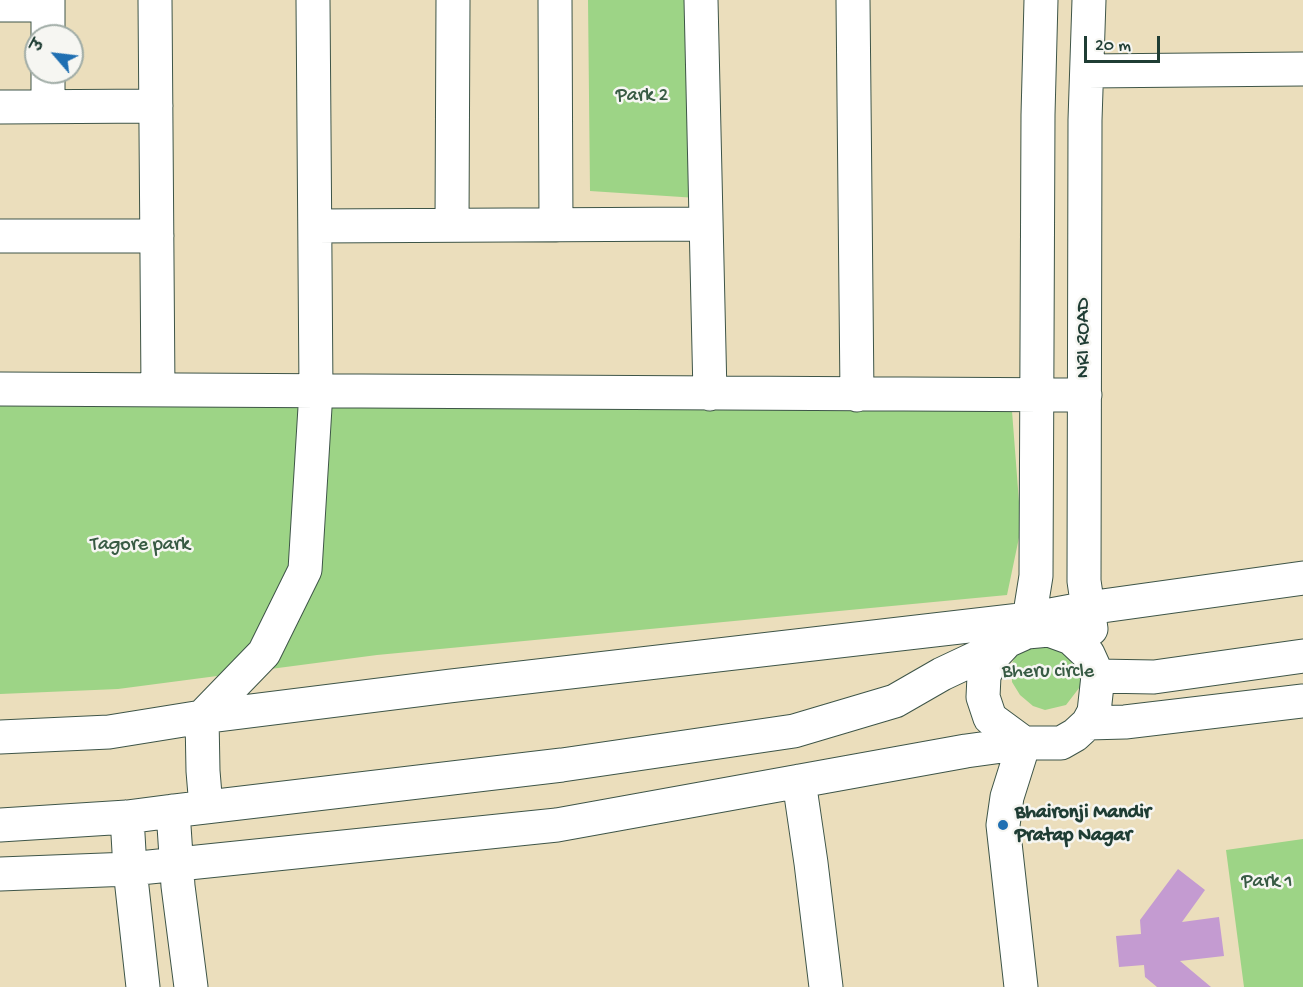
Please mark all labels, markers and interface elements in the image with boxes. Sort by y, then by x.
north arrow [24,24,84,84]
scale bar [1087,24,1164,62]
text: 20 m [1095,36,1131,57]
text: उ [29,37,50,55]
park label: Park 2 [616,85,668,109]
street label: NRI ROAD [1073,298,1097,378]
park label: Tagore park [90,534,190,558]
park label: Bheru circle [1002,661,1094,685]
place label: Bhaironji Mandir Pratap Nagar [1015,802,1151,849]
marker: Bhaironji Mandir Pratap Nagar [996,818,1010,832]
park label: Park 1 [1242,871,1292,895]

